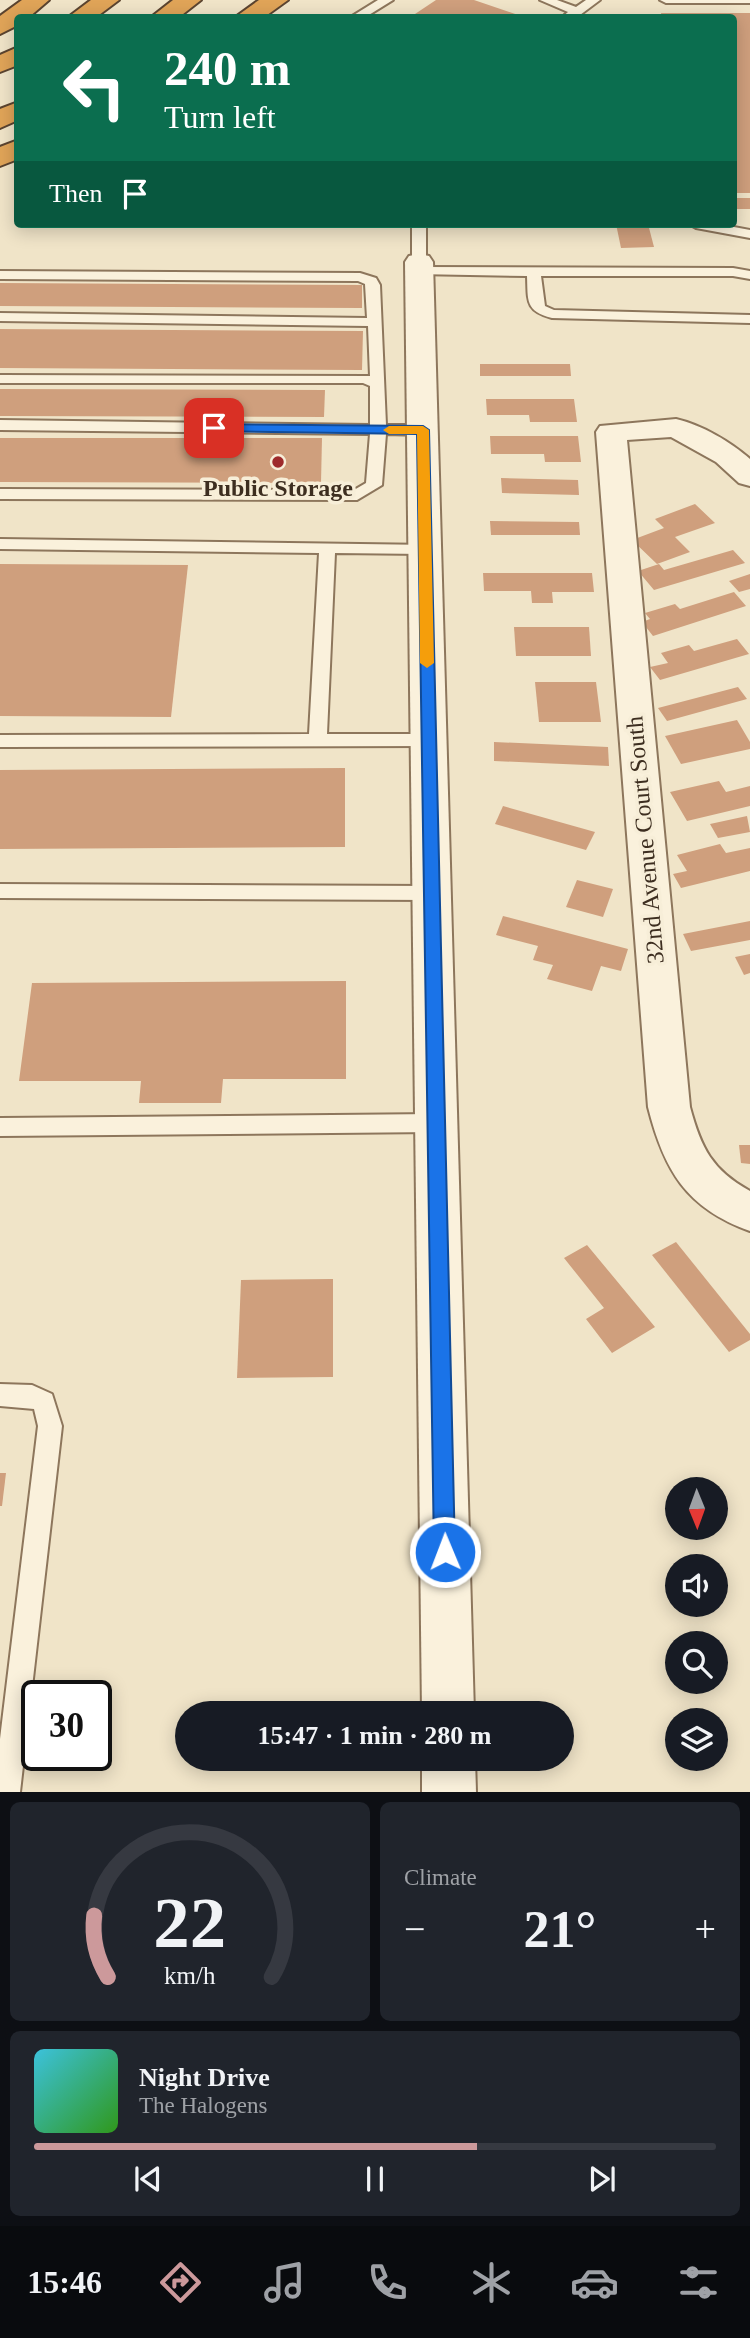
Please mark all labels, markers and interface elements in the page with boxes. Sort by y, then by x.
text: 240 m [164,41,291,96]
icon: left [49,42,140,133]
text: Turn left [164,99,276,135]
icon: arrive [116,175,154,213]
text: Then [49,179,102,208]
pin [184,398,244,458]
icon: arrive [195,409,233,447]
marker: Public Storage [270,454,286,470]
place label: Public Storage [203,475,353,501]
street label: 32nd Avenue Court South [621,715,669,965]
north arrow [665,1477,728,1540]
map controls [665,1477,728,1771]
position arrow [408,1515,482,1589]
button: sound [665,1554,728,1617]
button: search [665,1631,728,1694]
speed limit sign: 30 [21,1680,112,1771]
button: layers [665,1708,728,1771]
text: 15:47 · 1 min · 280 m [258,1721,492,1750]
text: Climate [404,1865,477,1890]
text: 22 [154,1883,226,1964]
text: 21° [524,1901,596,1958]
text: − [404,1908,425,1950]
text: + [695,1908,716,1950]
text: km/h [164,1962,216,1989]
text: Night Drive [139,2063,270,2092]
text: The Halogens [139,2093,267,2118]
icon: previous [129,2160,167,2198]
icon: pause [356,2160,394,2198]
icon: next [583,2160,621,2198]
icon: directions [156,2258,205,2307]
icon: music [260,2258,309,2307]
icon: phone [363,2258,412,2307]
icon: climate [467,2258,516,2307]
icon: car [570,2258,619,2307]
icon: filters [674,2258,723,2307]
text: 15:46 [27,2264,102,2300]

